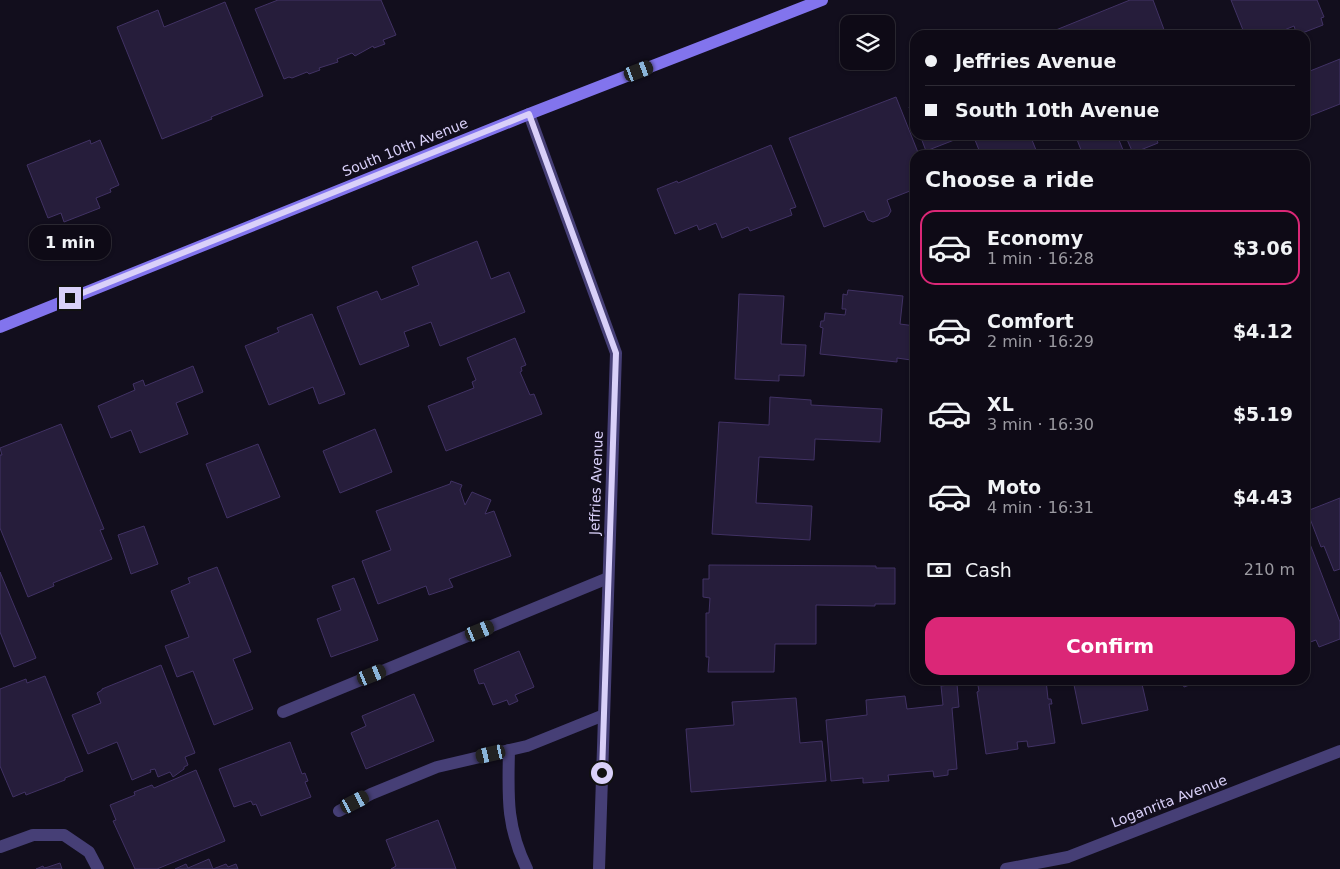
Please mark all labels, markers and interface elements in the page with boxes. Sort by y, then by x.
map controls [840,15,895,70]
button: layers [840,15,895,70]
text: Jeffries Avenue [955,50,1116,72]
car [622,59,655,83]
text: South 10th Avenue [955,99,1159,121]
street label: South 10th Avenue [340,115,470,179]
text: Choose a ride [925,167,1094,192]
icon: car [927,225,972,270]
callout: 1 min [29,226,111,260]
text: Economy [987,227,1083,249]
text: 1 min [45,233,95,252]
text: $3.06 [1233,237,1293,259]
text: 1 min · 16:28 [987,249,1094,268]
route end [59,287,81,309]
icon: car [927,308,972,353]
text: Comfort [987,310,1074,332]
text: $4.12 [1233,320,1293,342]
text: 2 min · 16:29 [987,332,1094,351]
icon: car [927,391,972,436]
text: XL [987,393,1014,415]
text: $5.19 [1233,403,1293,425]
text: 3 min · 16:30 [987,415,1094,434]
street label: Jeffries Avenue [586,431,606,536]
icon: car [927,474,972,519]
text: Moto [987,476,1041,498]
text: $4.43 [1233,486,1293,508]
text: 4 min · 16:31 [987,498,1094,517]
icon: cash [925,556,953,584]
text: Cash [965,559,1012,581]
text: 210 m [1244,560,1295,579]
button: Confirm [925,617,1295,675]
car [463,618,496,644]
car [355,662,388,688]
car [474,743,507,765]
route start [591,762,613,784]
street label: Loganrita Avenue [1109,772,1229,830]
car [338,789,371,815]

